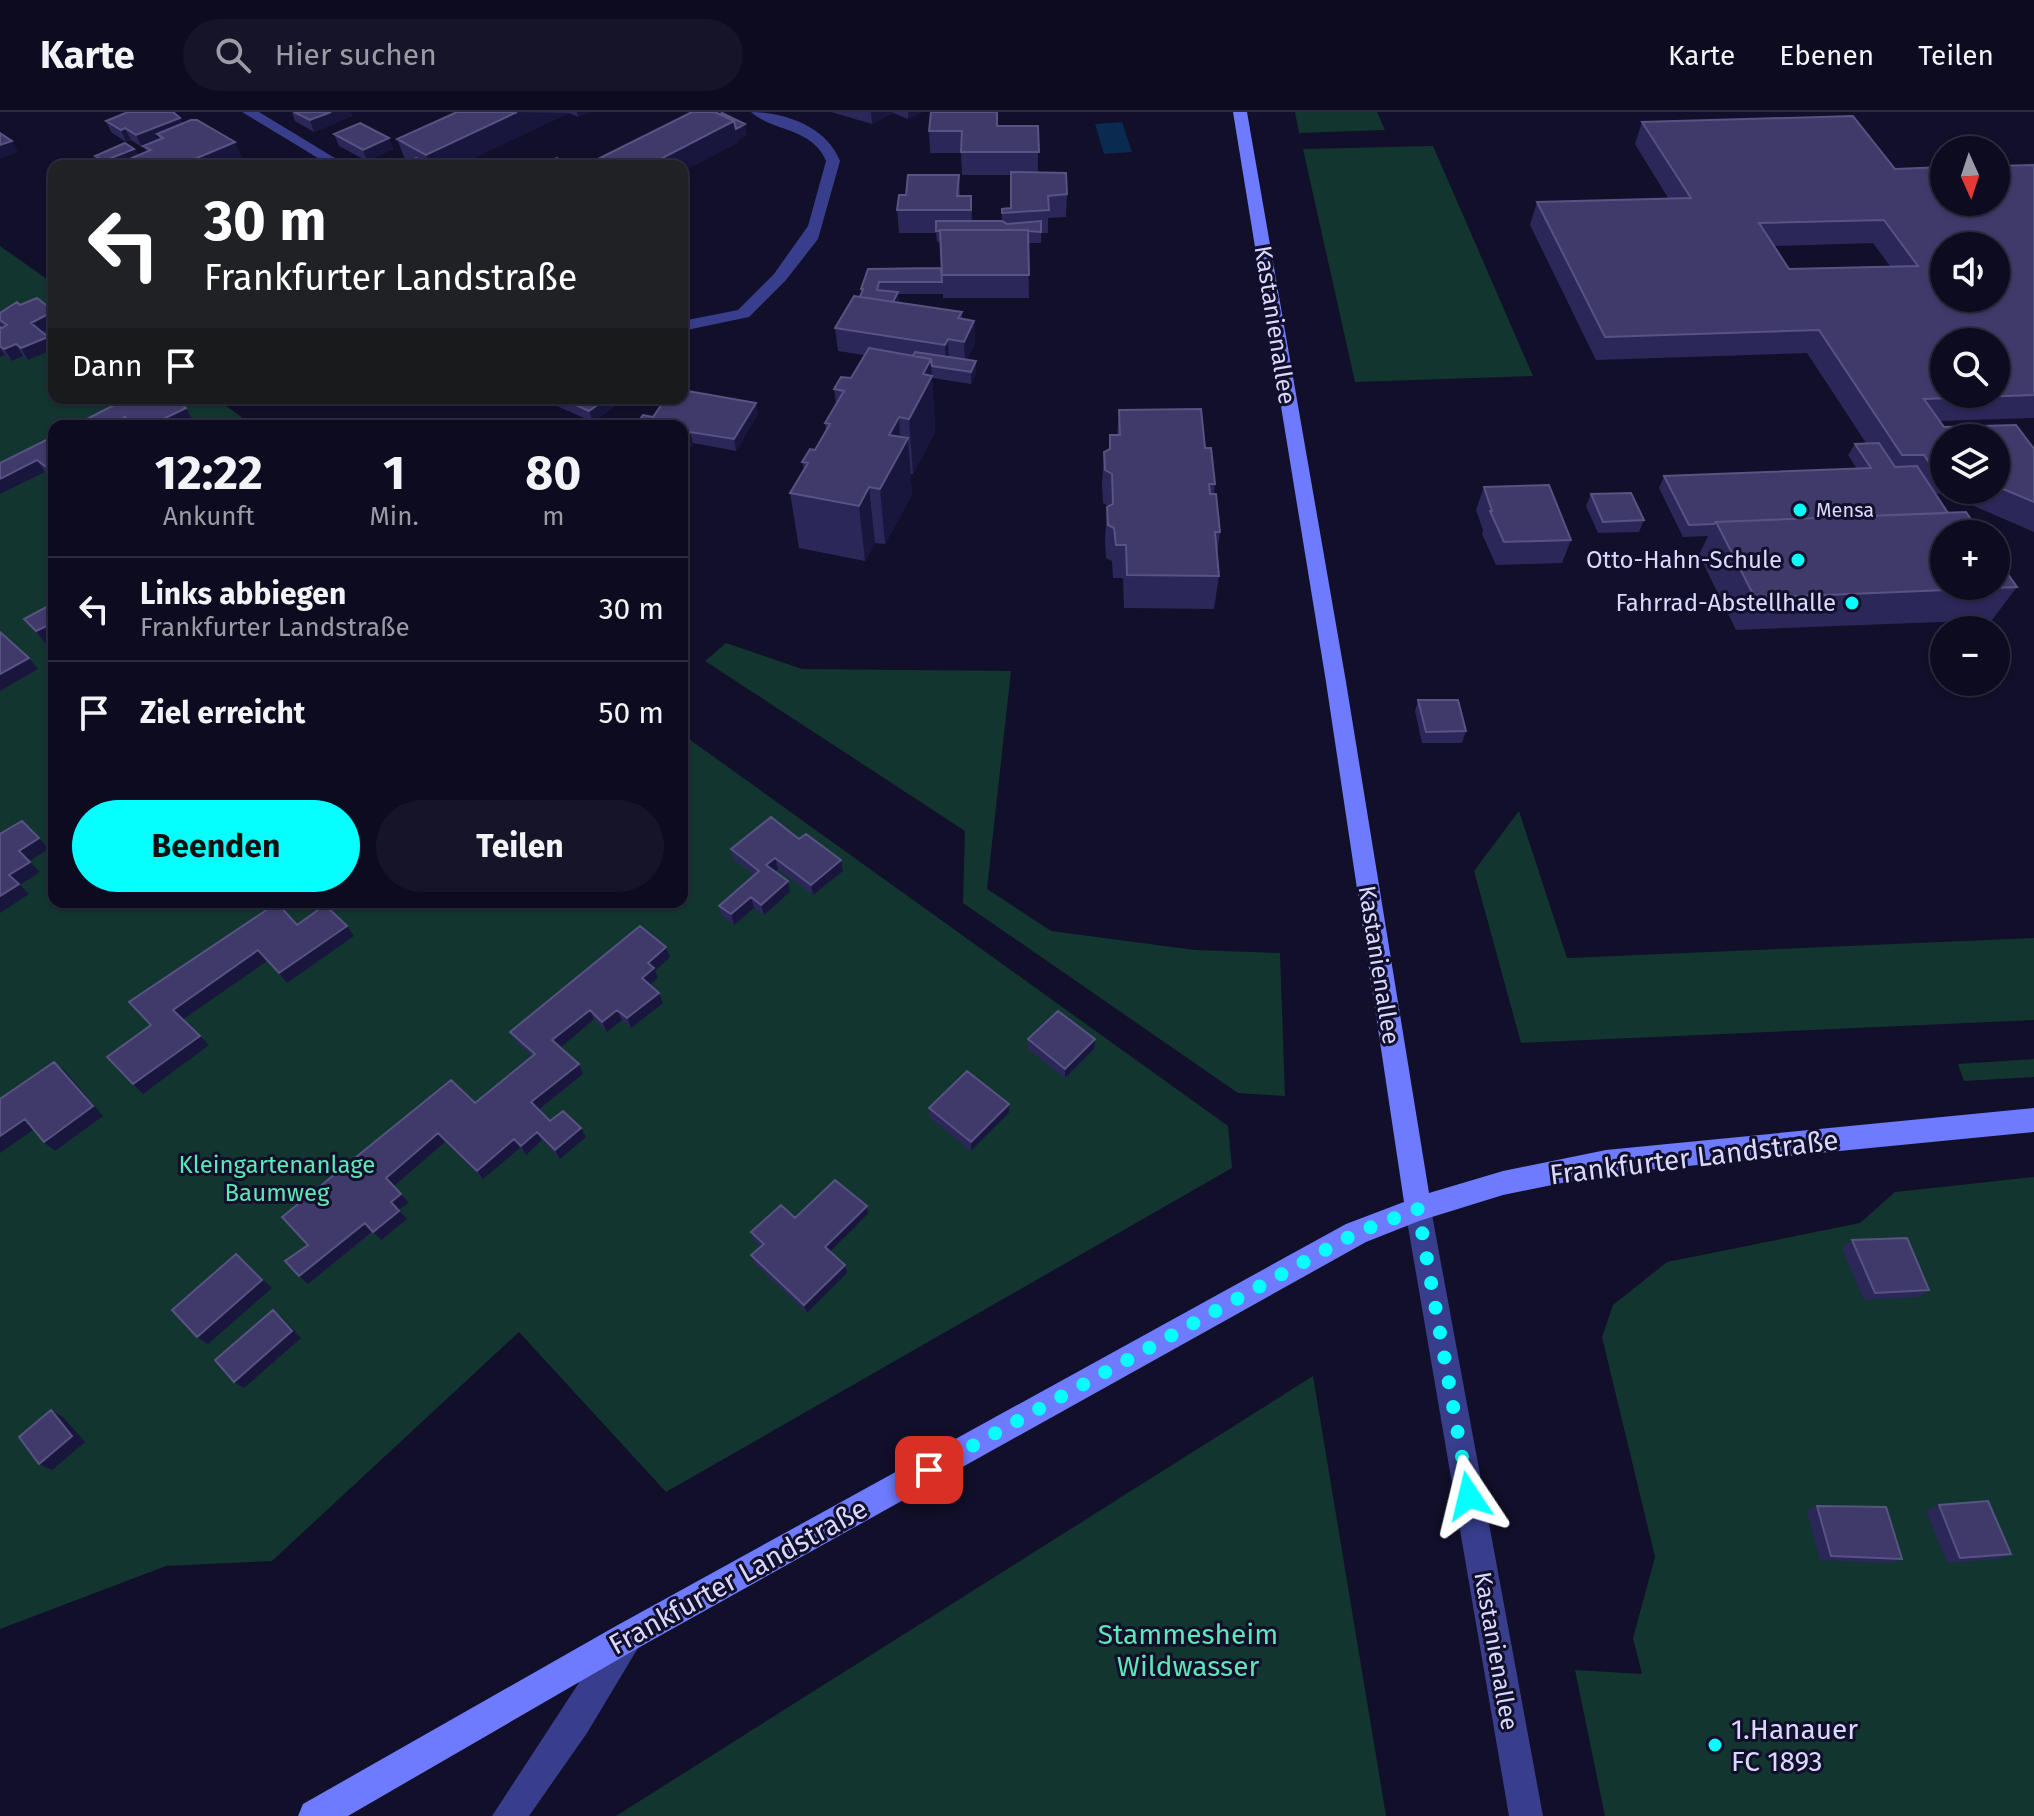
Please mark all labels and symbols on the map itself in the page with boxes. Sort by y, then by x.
north arrow [1930,136,2010,216]
street label: Kastanienallee [1249,244,1301,406]
place label: Mensa [1816,498,1874,522]
marker: Mensa [1791,501,1809,519]
place label: Otto-Hahn-Schule [1586,546,1782,574]
marker: Otto-Hahn-Schule [1789,551,1807,569]
place label: Fahrrad-Abstellhalle [1615,589,1836,617]
marker: Fahrrad-Abstellhalle [1843,594,1861,612]
street label: Kastanienallee [1353,884,1405,1046]
street label: Frankfurter Landstraße [1548,1123,1840,1192]
park label: Kleingartenanlage Baumweg [179,1151,375,1207]
pin [895,1436,963,1504]
position arrow [1427,1454,1511,1538]
street label: Frankfurter Landstraße [603,1492,873,1661]
street label: Kastanienallee [1468,1570,1524,1732]
park label: Stammesheim Wildwasser [1098,1618,1278,1683]
place label: 1.Hanauer FC 1893 [1731,1713,1858,1778]
marker: 1.Hanauer FC 1893 [1706,1736,1724,1754]

